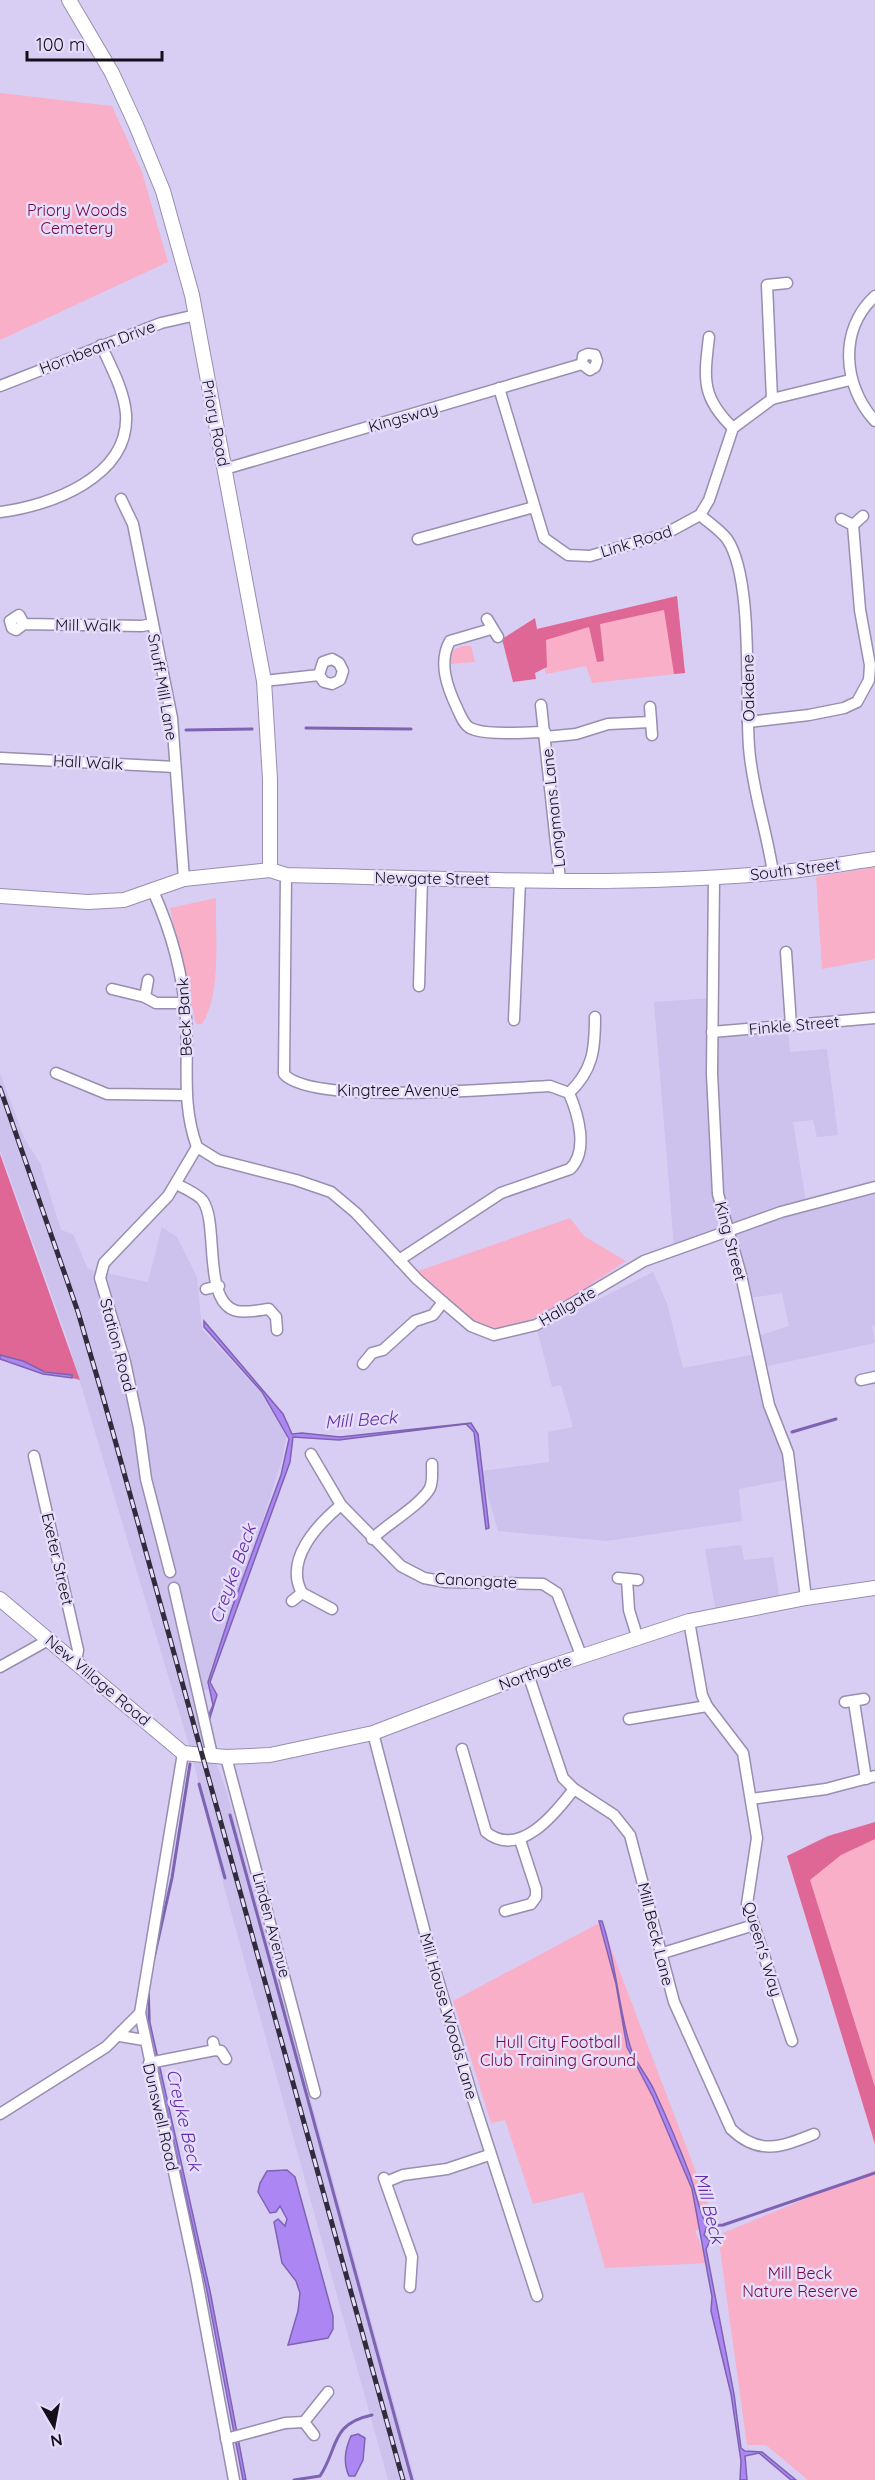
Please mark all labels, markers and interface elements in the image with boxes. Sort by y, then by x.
scale bar [27,24,162,62]
text: 100 m [36,33,85,56]
park label: Priory Woods Cemetery [27,200,127,238]
street label: Hornbeam Drive [36,316,158,378]
street label: Priory Road [198,378,234,468]
street label: Kingsway [366,398,440,436]
street label: Link Road [598,521,674,561]
street label: Mill Walk [55,614,121,636]
street label: Snuff Mill Lane [144,632,182,742]
street label: Oakdene [737,654,759,722]
street label: Longmans Lane [537,748,569,868]
street label: Hall Walk [52,750,124,774]
street label: South Street [749,854,841,884]
street label: Newgate Street [374,867,490,889]
street label: Beck Bank [172,977,196,1057]
street label: Finkle Street [748,1011,840,1039]
street label: Kingtree Avenue [337,1080,459,1100]
street label: King Street [711,1199,751,1283]
street label: Hallgate [535,1282,599,1330]
street label: Station Road [96,1296,140,1394]
water label: Mill Beck [324,1405,399,1434]
street label: Exeter Street [38,1511,78,1607]
water label: Creyke Beck [204,1520,262,1627]
street label: Canongate [434,1568,518,1592]
street label: New Village Road [41,1630,155,1730]
street label: Northgate [496,1650,574,1694]
street label: Linden Avenue [248,1870,296,1980]
street label: Mill Beck Lane [634,1880,678,1988]
street label: Queen's Way [739,1899,787,1999]
street label: Mill House Woods Lane [416,1930,482,2102]
park label: Hull City Football Club Training Ground [480,2032,636,2070]
street label: Dunswell Road [139,2061,183,2173]
water label: Creyke Beck [162,2067,208,2174]
water label: Mill Beck [690,2170,730,2247]
park label: Mill Beck Nature Reserve [742,2263,858,2301]
north arrow [24,2396,84,2456]
text: N [49,2430,64,2452]

